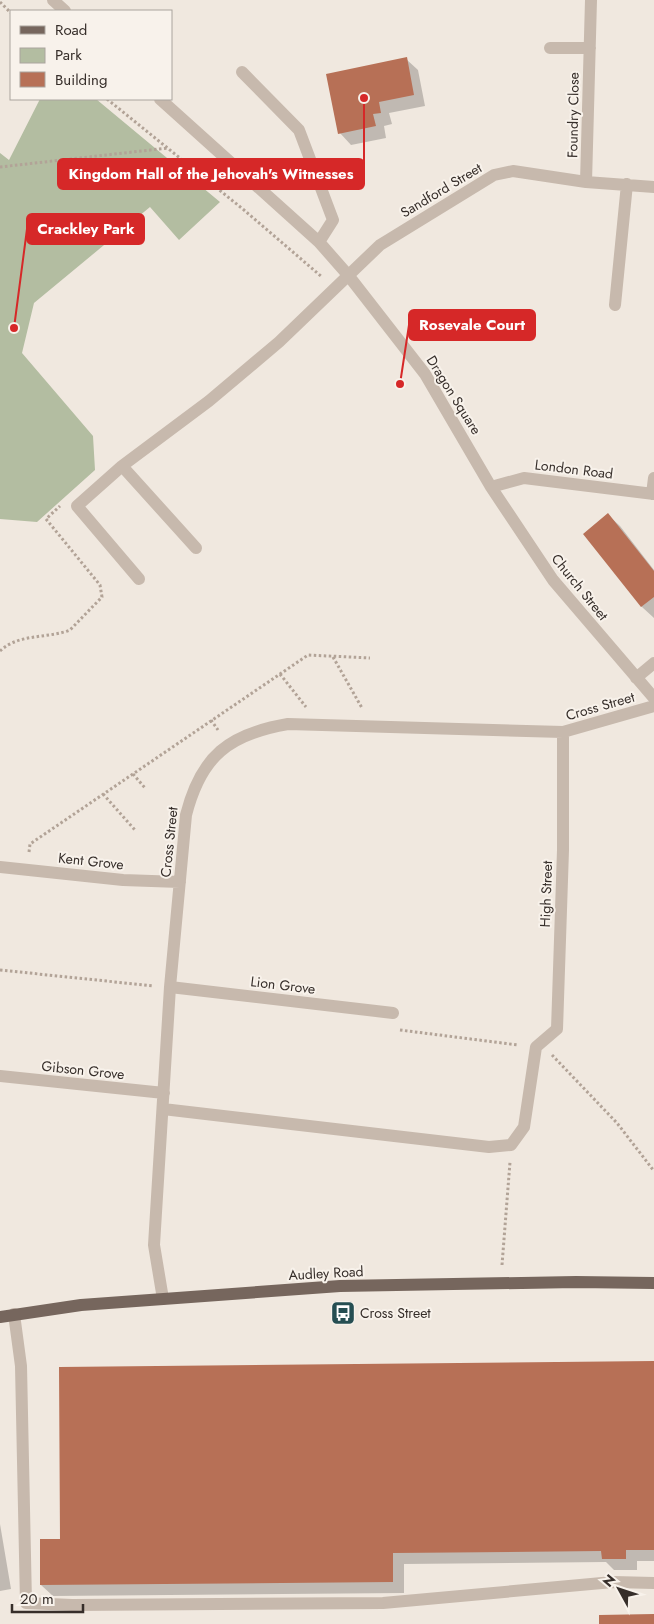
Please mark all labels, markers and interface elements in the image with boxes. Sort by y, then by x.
legend [10,10,172,100]
text: Road [55,19,87,41]
text: Park [55,44,82,66]
text: Building [55,69,107,91]
street label: Foundry Close [562,72,584,158]
street label: Sandford Street [397,157,486,222]
callout: Kingdom Hall of the Jehovah's Witnesses [58,159,364,189]
text: Kingdom Hall of the Jehovah's Witnesses [68,163,354,185]
callout: Crackley Park [27,214,144,244]
text: Crackley Park [37,218,135,240]
callout: Rosevale Court [409,310,535,340]
text: Rosevale Court [419,314,525,336]
street label: Dragon Square [422,352,486,438]
street label: London Road [534,454,614,484]
street label: Church Street [547,549,614,625]
street label: Cross Street [563,686,637,725]
street label: Cross Street [155,805,183,878]
street label: Kent Grove [57,848,125,874]
street label: High Street [535,860,557,928]
street label: Lion Grove [249,971,317,999]
street label: Gibson Grove [41,1056,125,1084]
street label: Audley Road [288,1261,364,1285]
bus stop icon: Cross Street [330,1300,356,1326]
place label: Cross Street [360,1303,431,1323]
north arrow [594,1564,644,1614]
text: N [598,1570,620,1591]
scale bar [12,1582,84,1614]
text: 20 m [20,1588,54,1610]

